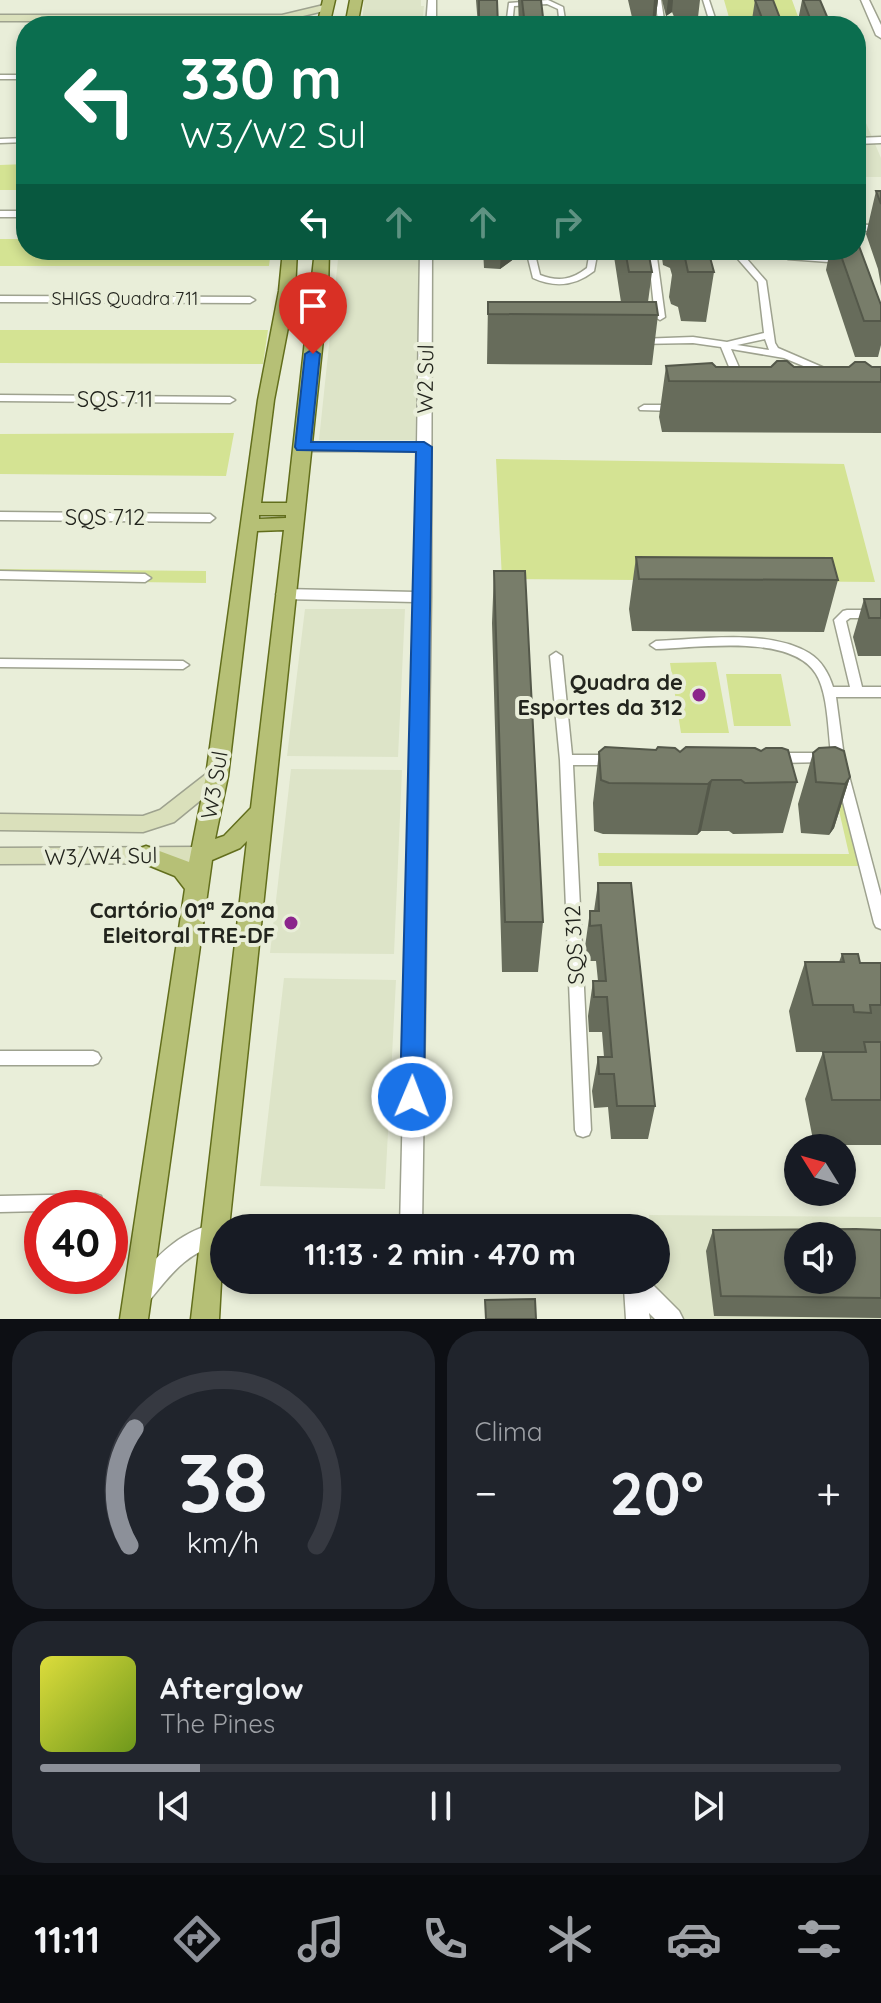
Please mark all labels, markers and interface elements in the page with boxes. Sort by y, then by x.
text: 330 m [180,43,342,113]
icon: left [48,48,152,152]
text: W3/W2 Sul [180,112,366,157]
icon: left [293,200,337,244]
icon: ahead [377,200,421,244]
icon: ahead [461,200,505,244]
icon: right [545,200,589,244]
pin [279,272,347,354]
icon: arrive [291,284,335,328]
street label: SHIGS Quadra 711 [51,287,199,310]
street label: W2 Sul [410,344,440,414]
street label: SQS 711 [77,385,153,413]
street label: SQS 712 [65,503,145,531]
place label: Quadra de Esportes da 312 [517,668,683,721]
marker: Quadra de Esportes da 312 [690,686,708,704]
street label: W3 Sul [194,749,234,821]
street label: W3/W4 Sul [44,841,158,871]
place label: Cartório 01ª Zona Eleitoral TRE-DF [90,896,275,949]
street label: SQS 312 [558,905,590,985]
marker: Cartório 01ª Zona Eleitoral TRE-DF [282,914,300,932]
position arrow [370,1055,454,1139]
north arrow [784,1134,856,1206]
map controls [784,1134,856,1294]
speed limit sign: 40 [24,1190,128,1294]
button: sound [784,1222,856,1294]
text: 11:13 · 2 min · 470 m [304,1235,576,1273]
text: Clima [475,1415,543,1448]
text: 38 [178,1429,268,1533]
text: 20° [610,1455,704,1530]
text: − [475,1465,497,1520]
text: + [816,1465,841,1520]
text: km/h [187,1524,260,1560]
text: Afterglow [160,1669,303,1707]
text: The Pines [160,1707,275,1740]
icon: previous [152,1784,196,1828]
icon: pause [419,1784,463,1828]
icon: next [686,1784,730,1828]
icon: directions [169,1911,225,1967]
icon: music [293,1911,349,1967]
icon: phone [417,1911,473,1967]
icon: climate [542,1911,598,1967]
icon: car [666,1911,722,1967]
icon: filters [791,1911,847,1967]
text: 11:11 [34,1917,100,1962]

